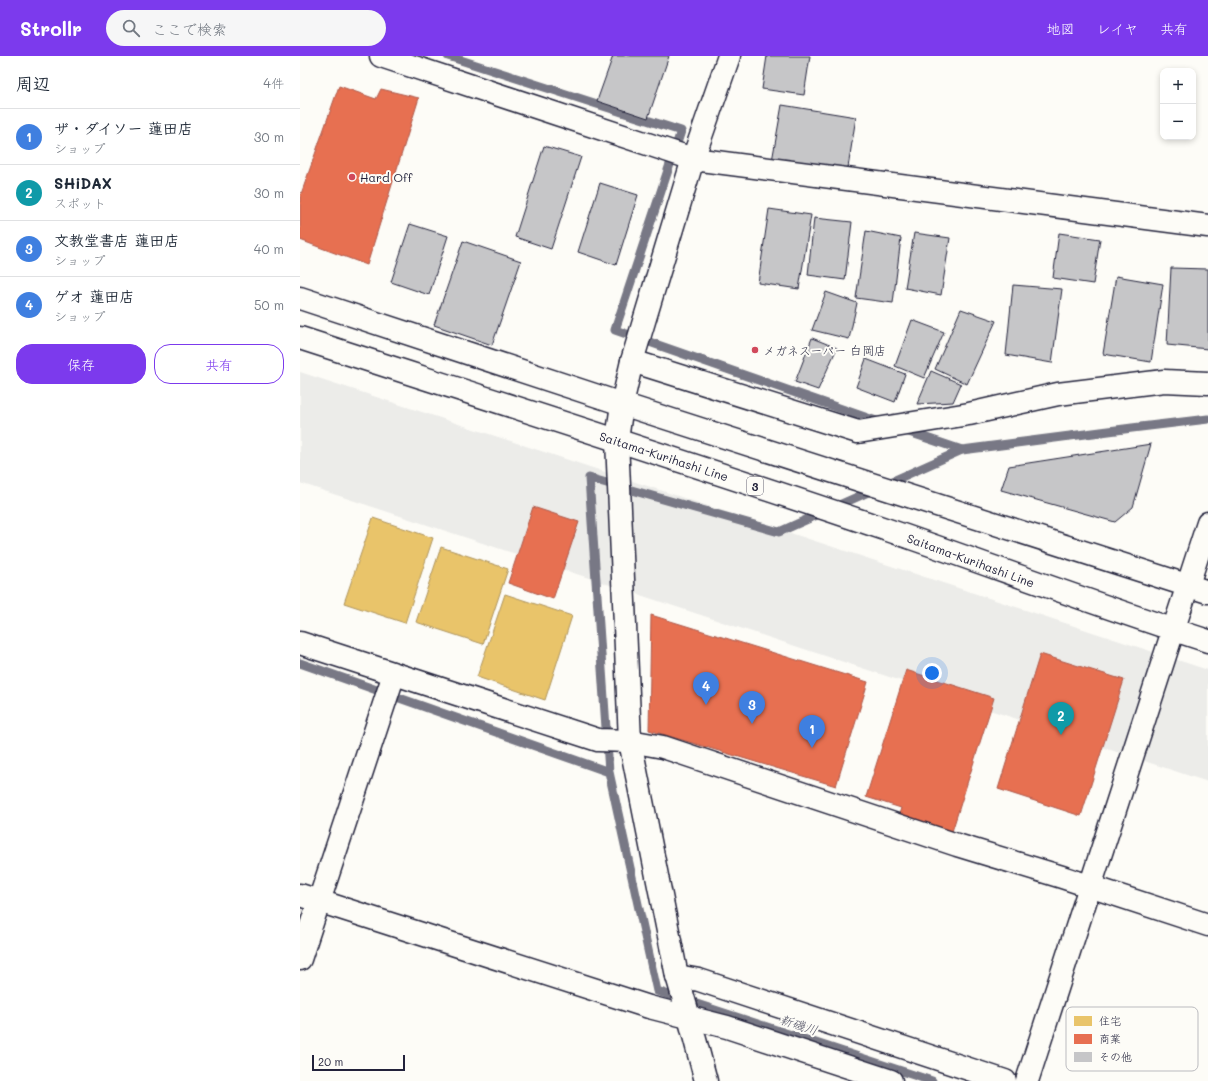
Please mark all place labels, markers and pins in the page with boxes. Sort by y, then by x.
place label: Hard Off [360,169,413,185]
marker: Hard Off [347,172,357,182]
place label: メガネスーパー 白岡店 [763,342,886,358]
marker: メガネスーパー 白岡店 [750,345,760,355]
pin: 4 [693,672,719,705]
pin: 3 [739,691,765,724]
pin: 2 [1048,702,1074,735]
pin: 1 [799,715,825,748]

